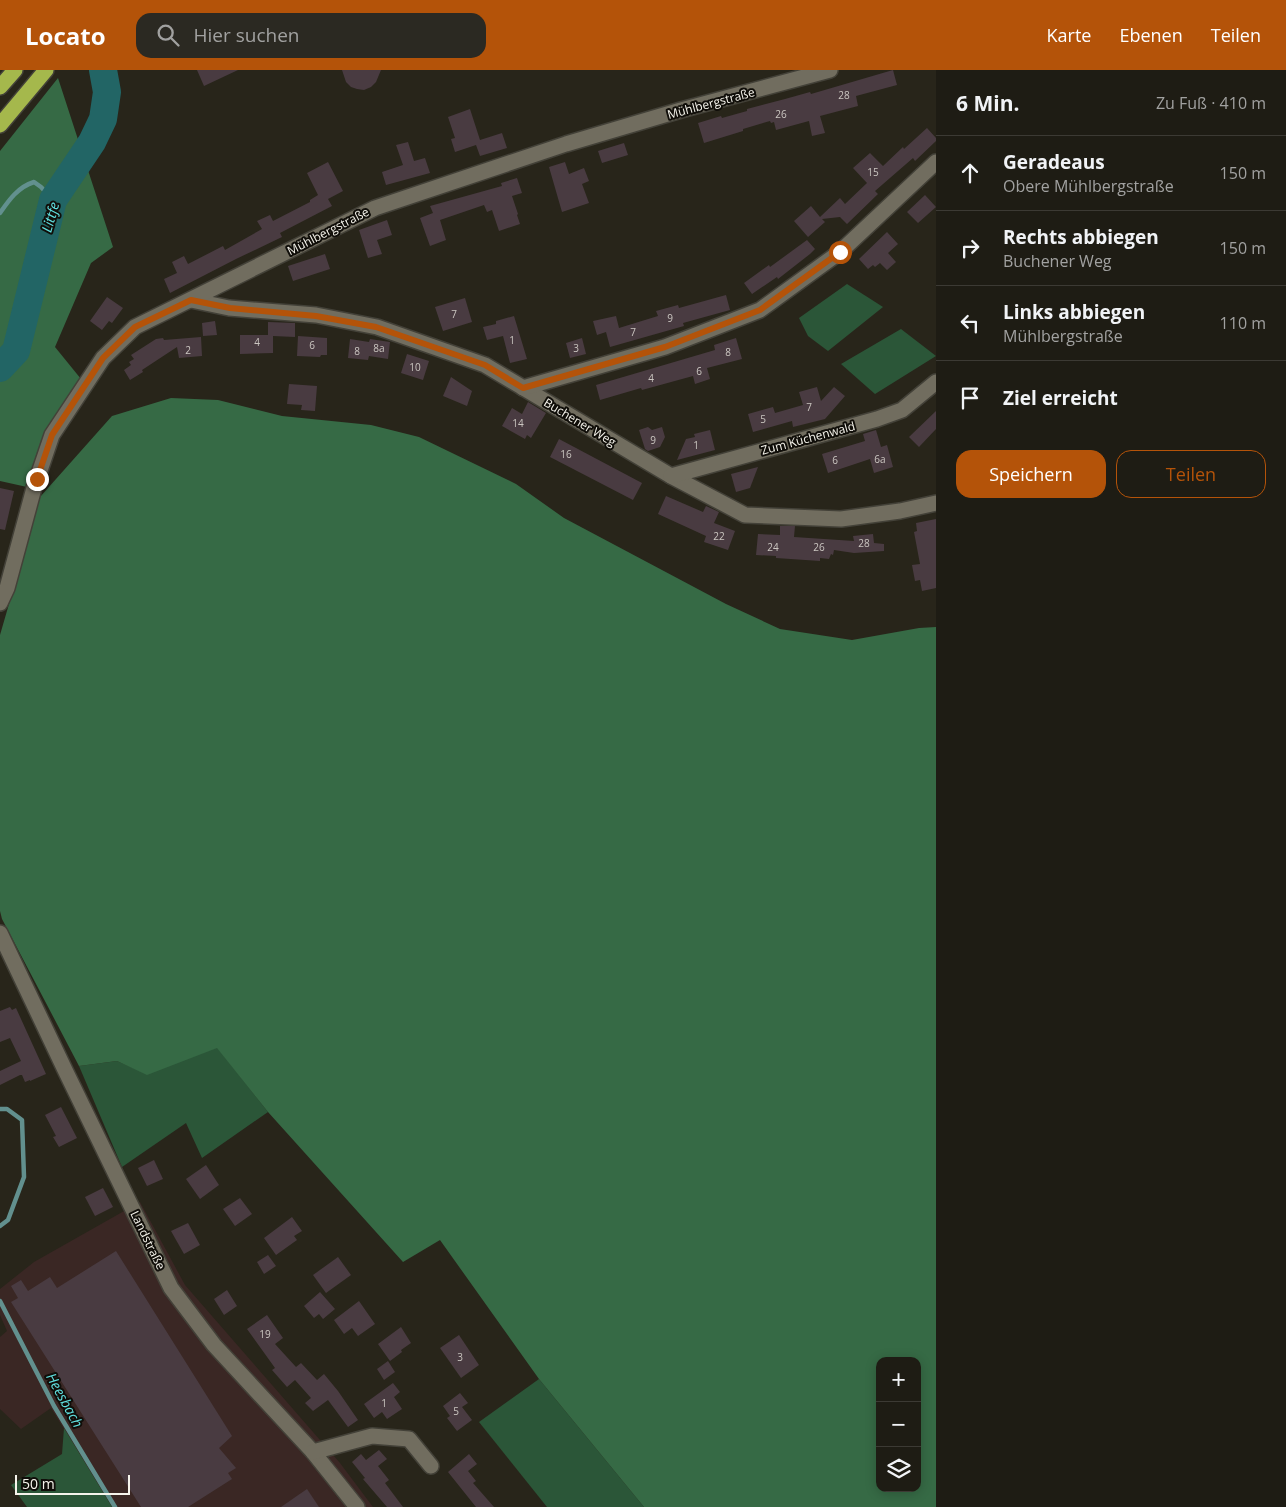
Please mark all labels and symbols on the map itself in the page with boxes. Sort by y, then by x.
street label: Mühlbergstraße [665,83,757,123]
house number: 28 [838,88,850,102]
house number: 26 [775,107,787,121]
house number: 15 [867,165,879,179]
water label: Littfe [37,200,63,234]
street label: Mühlbergstraße [284,203,372,259]
route start [829,241,852,264]
house number: 7 [451,307,457,321]
house number: 9 [667,311,673,325]
house number: 7 [630,325,636,339]
house number: 1 [509,333,515,347]
house number: 4 [254,335,260,349]
house number: 6 [309,338,315,352]
house number: 8a [373,341,385,355]
house number: 3 [573,341,579,355]
house number: 2 [185,343,191,357]
house number: 8 [354,344,360,358]
house number: 8 [725,345,731,359]
house number: 10 [409,360,421,374]
house number: 6 [696,364,702,378]
house number: 4 [648,371,654,385]
street label: Buchener Weg [541,394,620,450]
house number: 7 [806,400,812,414]
house number: 5 [760,412,766,426]
house number: 14 [512,416,524,430]
street label: Zum Küchenwald [759,417,857,459]
house number: 9 [650,433,656,447]
house number: 1 [693,438,699,452]
house number: 16 [560,447,572,461]
house number: 6a [874,452,886,466]
house number: 6 [832,453,838,467]
route end [26,468,49,491]
house number: 22 [713,529,725,543]
house number: 28 [858,536,870,550]
house number: 24 [767,540,779,554]
house number: 26 [813,540,825,554]
street label: Landstraße [126,1208,170,1272]
house number: 19 [259,1327,271,1341]
house number: 3 [457,1350,463,1364]
water label: Heesbach [42,1369,88,1431]
house number: 1 [381,1396,387,1410]
house number: 5 [453,1404,459,1418]
scale bar [15,1472,130,1495]

